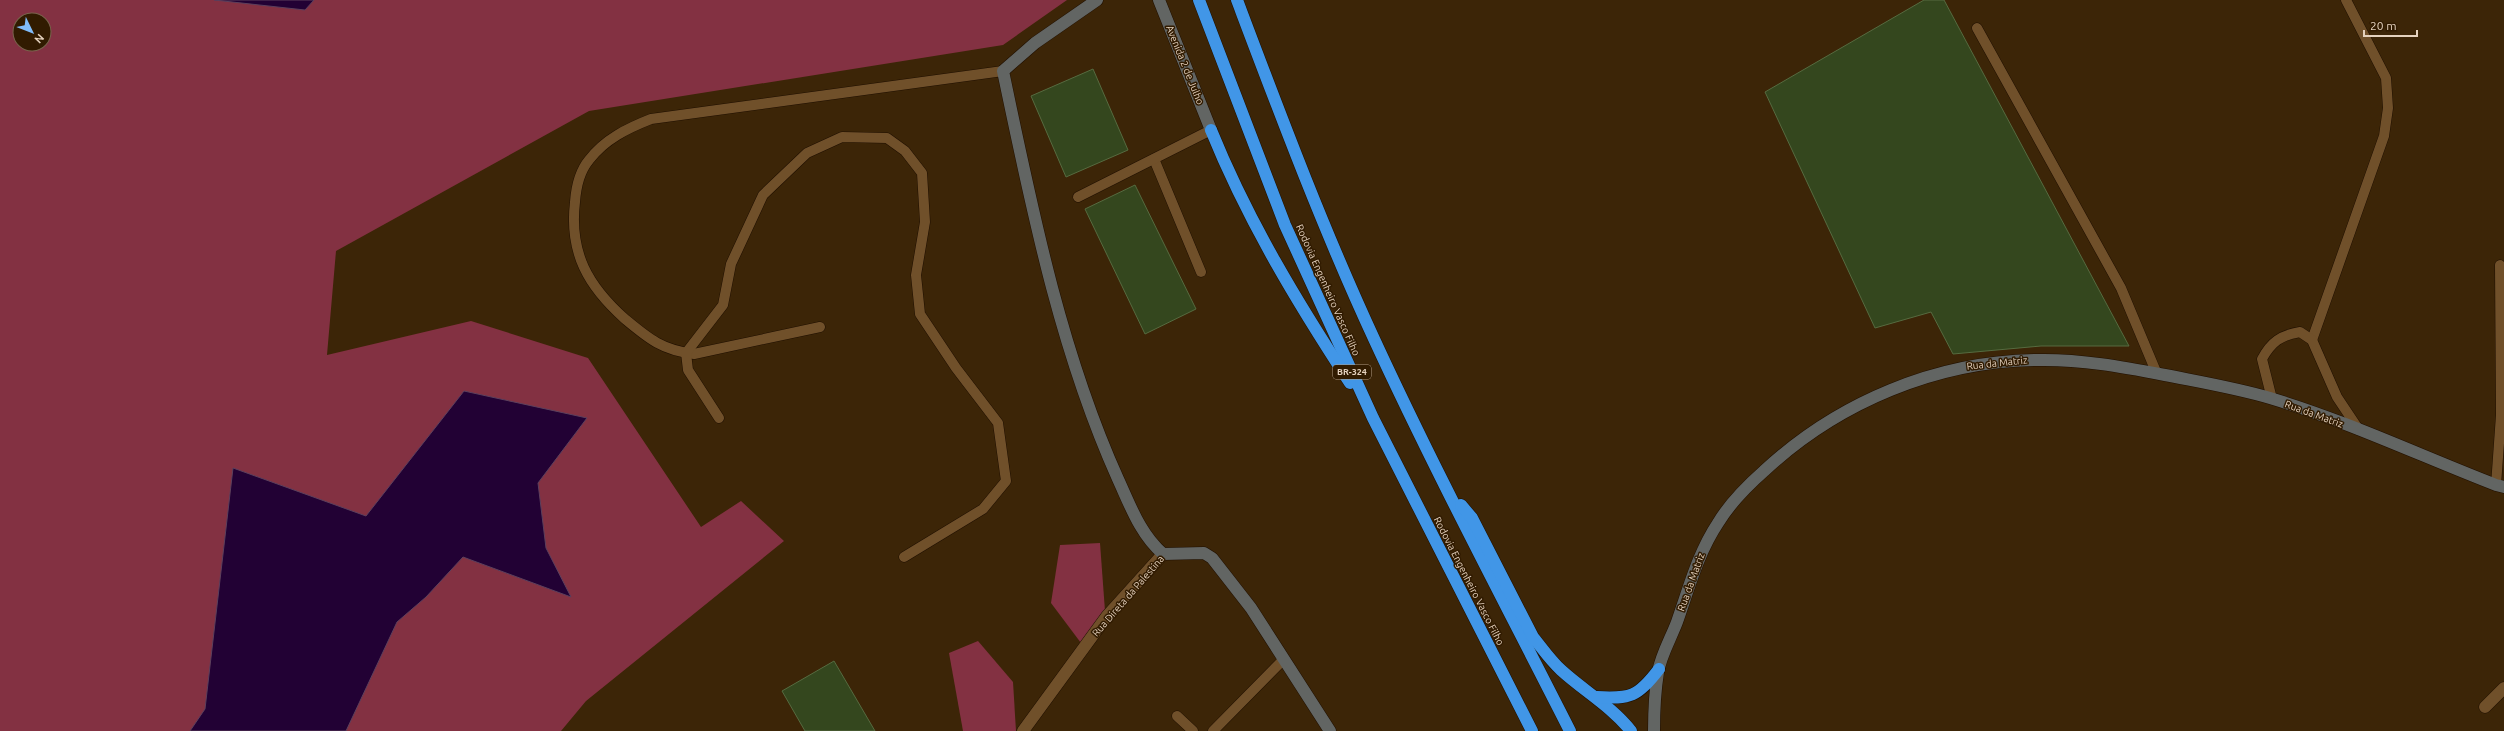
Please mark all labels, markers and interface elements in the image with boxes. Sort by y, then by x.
north arrow [12,12,52,52]
scale bar [2364,12,2417,38]
text: 20 m [2370,19,2397,32]
street label: Avenida 2 de Julho [1164,24,1206,106]
text: N [32,32,47,46]
street label: Rodovia Engenheiro Vasco Filho [1294,223,1362,358]
street label: Rua da Matriz [1966,354,2028,372]
road number: BR-324 [1333,365,1371,379]
street label: Rua da Matriz [2283,398,2345,430]
street label: Rodovia Engenheiro Vasco Filho [1432,515,1506,647]
street label: Rua da Matriz [1675,551,1707,613]
street label: Rua Direta da Palestina [1090,553,1166,639]

